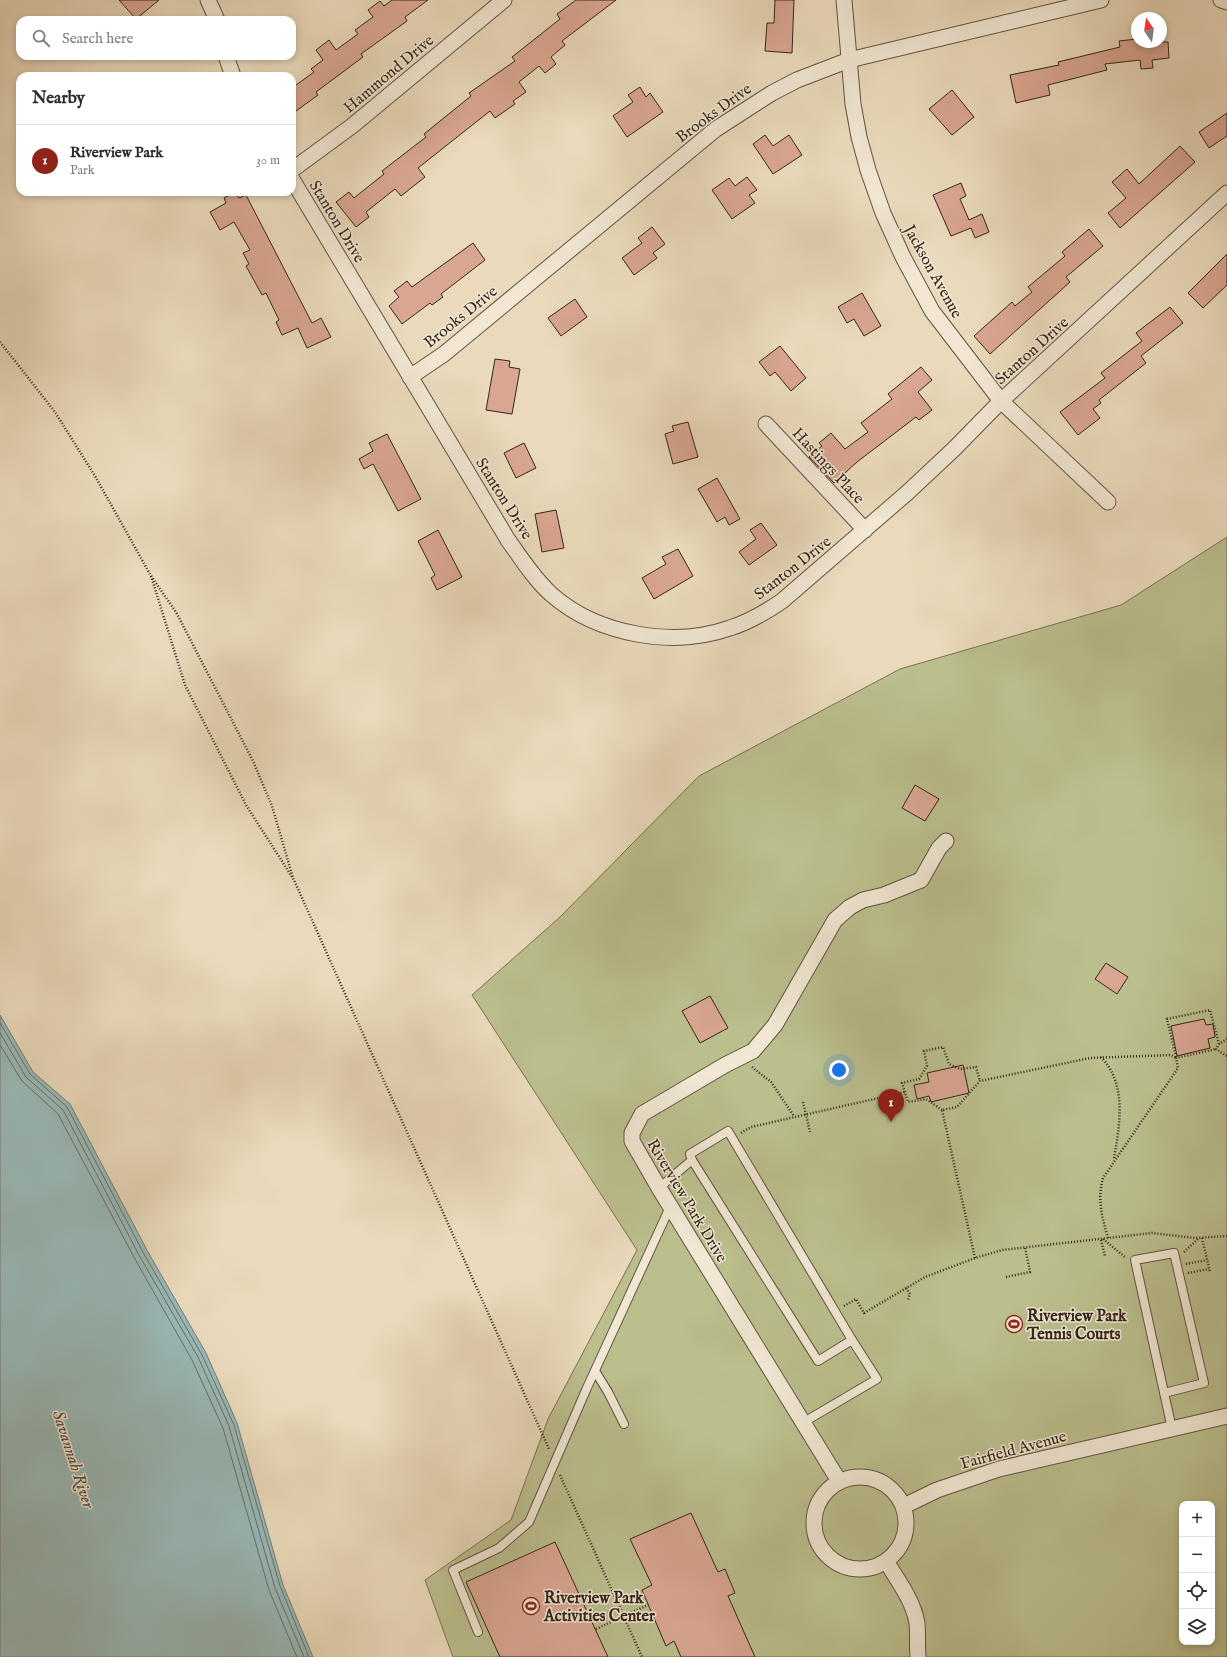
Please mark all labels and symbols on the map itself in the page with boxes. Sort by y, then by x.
north arrow [1131,12,1167,48]
street label: Hammond Drive [340,31,438,118]
street label: Brooks Drive [672,79,756,148]
street label: Stanton Drive [304,177,369,267]
street label: Jackson Avenue [897,220,966,322]
street label: Brooks Drive [421,282,502,353]
street label: Stanton Drive [991,313,1073,390]
street label: Hastings Place [787,424,868,509]
street label: Stanton Drive [470,455,536,544]
street label: Stanton Drive [751,532,836,605]
your location [829,1060,849,1080]
pin: 1 [878,1089,904,1122]
street label: Riverview Park Drive [642,1136,731,1266]
place label: Riverview Park Tennis Courts [1026,1307,1127,1345]
sports icon: Riverview Park Tennis Courts [1004,1314,1024,1334]
water label: Savannah River [47,1408,99,1512]
street label: Fairfield Avenue [958,1427,1069,1475]
place label: Riverview Park Activities Center [543,1589,655,1627]
sports icon: Riverview Park Activities Center [521,1596,541,1616]

